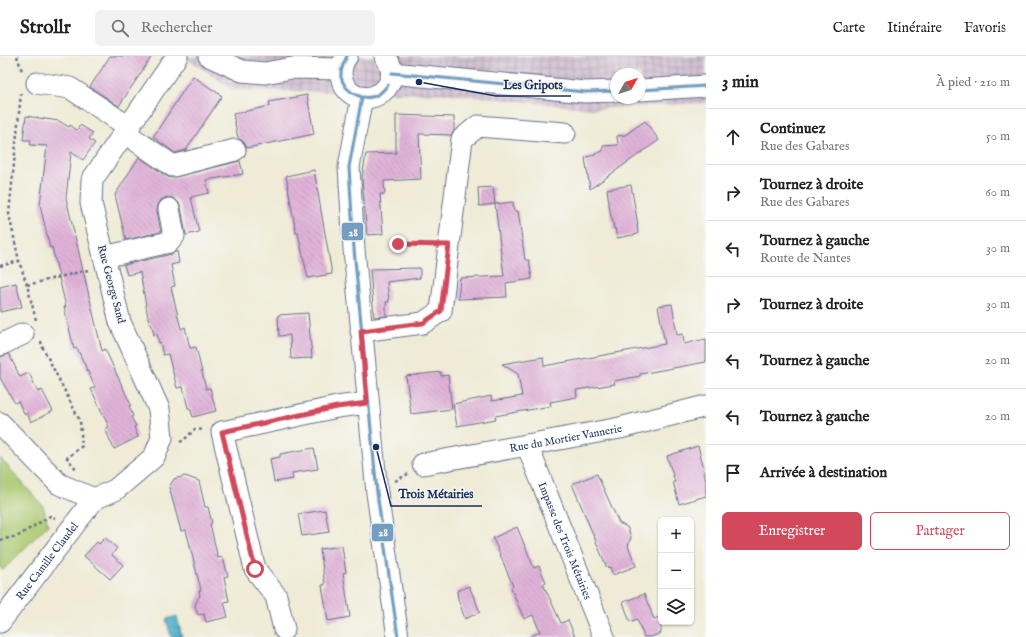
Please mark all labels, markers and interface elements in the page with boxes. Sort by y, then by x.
search box [95,10,375,46]
text: Strollr [20,16,71,40]
icon: search [109,17,131,39]
text: Rechercher [141,18,213,37]
text: Carte [833,19,865,37]
text: Itinéraire [887,19,942,37]
text: Favoris [964,19,1006,37]
north arrow [610,68,646,104]
callout: Les Gripots [496,72,571,96]
text: 3 min [722,72,759,93]
text: À pied · 210 m [936,74,1010,91]
text: Les Gripots [502,78,563,94]
text: Continuez [760,119,825,138]
icon: ahead [722,126,744,148]
text: 50 m [986,128,1010,145]
text: Rue des Gabares [760,138,850,155]
text: Tournez à droite [760,175,863,194]
icon: right [722,182,744,204]
text: 60 m [985,184,1010,201]
text: Rue des Gabares [760,194,850,211]
line badge: 28 [341,222,364,241]
text: 28 [348,226,358,240]
text: Tournez à gauche [760,231,869,250]
route end [389,235,407,253]
icon: left [722,238,744,260]
text: 30 m [986,240,1010,257]
street label: Rue George Sand [94,243,128,325]
text: Route de Nantes [760,250,851,267]
icon: right [722,294,744,316]
text: Tournez à droite [760,295,863,314]
text: 30 m [986,296,1010,313]
icon: left [722,350,744,372]
text: Tournez à gauche [760,351,869,370]
text: 20 m [985,352,1010,369]
icon: left [722,406,744,428]
text: Tournez à gauche [760,407,869,426]
text: 20 m [985,408,1010,425]
street label: Rue du Mortier Vannerie [509,422,623,456]
icon: arrive [722,462,744,484]
text: Arrivée à destination [760,463,887,482]
street label: Impasse des Trois Métairies [535,480,594,602]
callout: Trois Métairies [391,482,482,506]
text: Trois Métairies [397,487,474,502]
button: Enregistrer [722,512,862,550]
button: Partager [870,512,1010,550]
map controls [658,517,694,625]
button: + [658,517,694,553]
street label: Rue Camille Claudel [13,520,82,603]
line badge: 28 [371,523,394,542]
text: 28 [378,526,388,540]
button: − [658,553,694,589]
route start [246,560,264,578]
button: layers [658,589,694,625]

